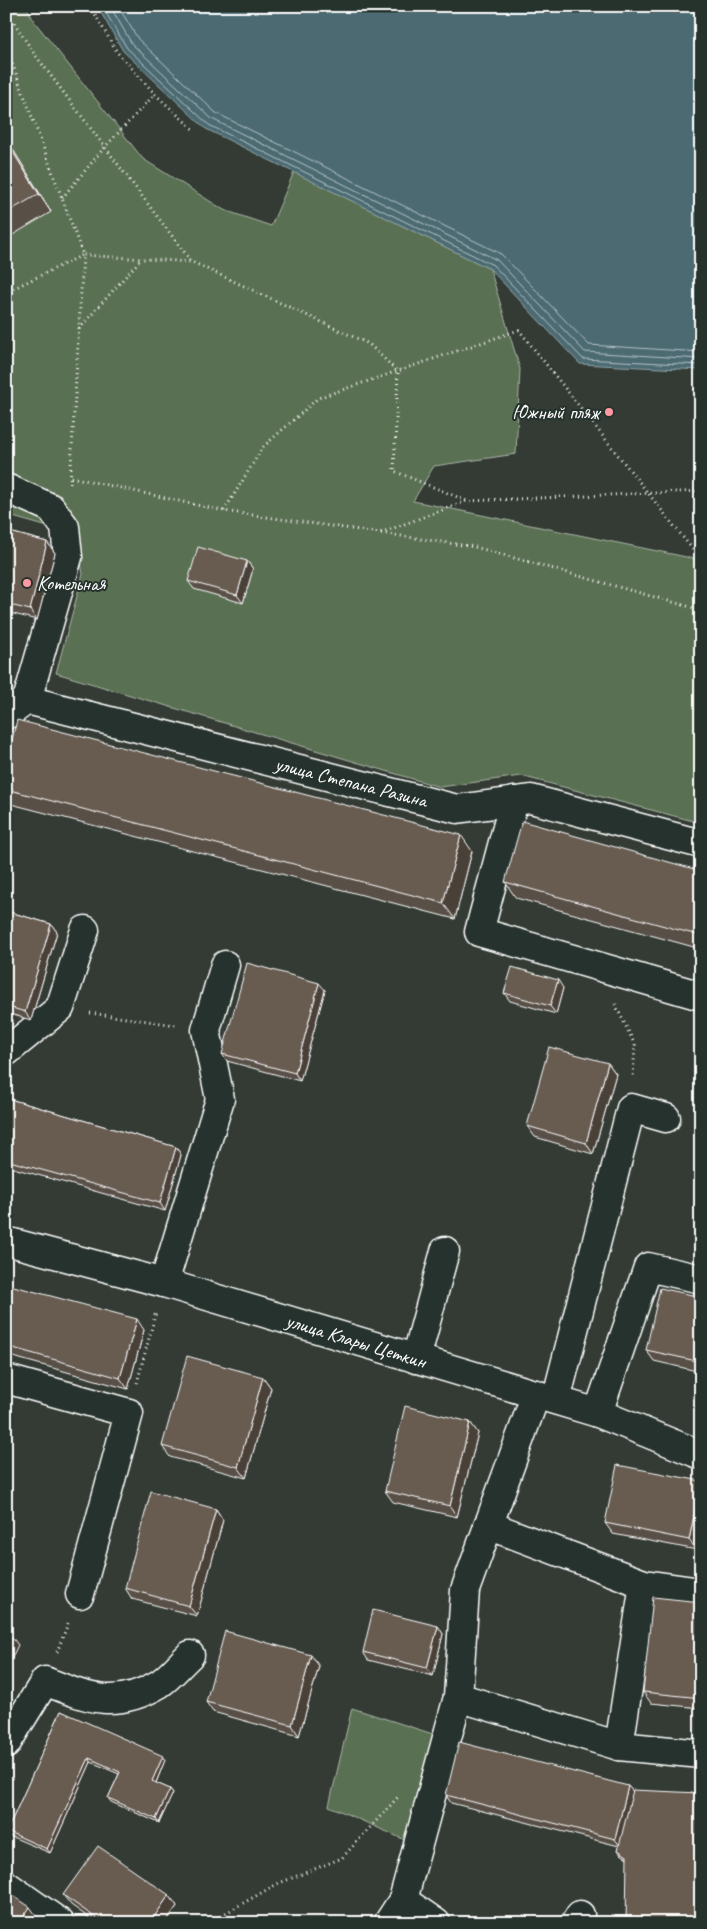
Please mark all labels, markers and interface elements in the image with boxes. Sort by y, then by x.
place label: Южный пляж [512,400,602,425]
marker: Южный пляж [603,406,615,418]
place label: Котельная [37,571,106,596]
marker: Котельная [21,577,33,589]
street label: улица Степана Разина [272,751,431,813]
street label: улица Клары Цеткин [282,1308,431,1375]

